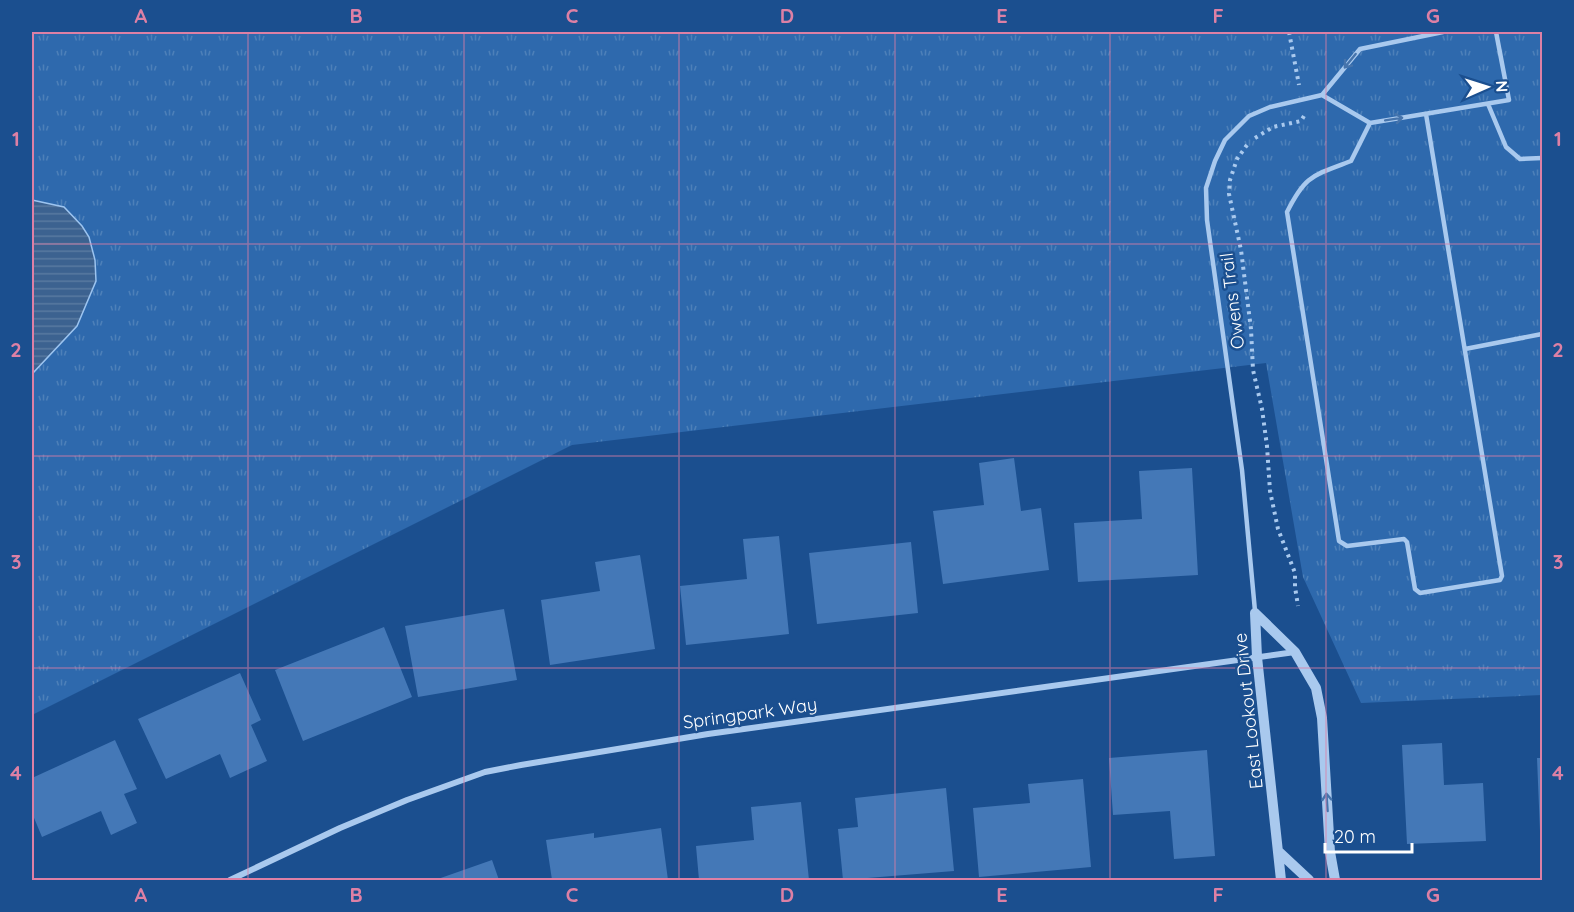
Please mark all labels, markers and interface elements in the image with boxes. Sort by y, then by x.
text: A [135,3,148,28]
text: B [349,3,363,28]
text: C [566,3,579,28]
text: D [780,3,794,28]
text: E [996,3,1008,28]
text: F [1212,3,1224,28]
text: G [1426,3,1440,28]
one-way arrow [1343,53,1357,68]
north arrow [1457,57,1517,117]
text: N [1492,80,1512,93]
one-way arrow [1383,113,1403,124]
text: 1 [12,126,20,151]
text: 1 [1554,126,1562,151]
street label: Owens Trail [1215,252,1249,350]
text: 2 [10,337,22,362]
text: 2 [1552,337,1564,362]
text: 3 [11,549,21,574]
text: 3 [1553,549,1563,574]
street label: East Lookout Drive [1228,632,1268,790]
street label: Springpark Way [682,692,818,734]
text: 4 [10,760,22,785]
text: 4 [1552,760,1564,785]
one-way arrow [1321,792,1332,812]
scale bar [1325,816,1412,854]
text: 20 m [1334,825,1376,848]
text: A [135,882,148,907]
text: B [349,882,363,907]
text: C [566,882,579,907]
text: D [780,882,794,907]
text: E [996,882,1008,907]
text: F [1212,882,1224,907]
text: G [1426,882,1440,907]

